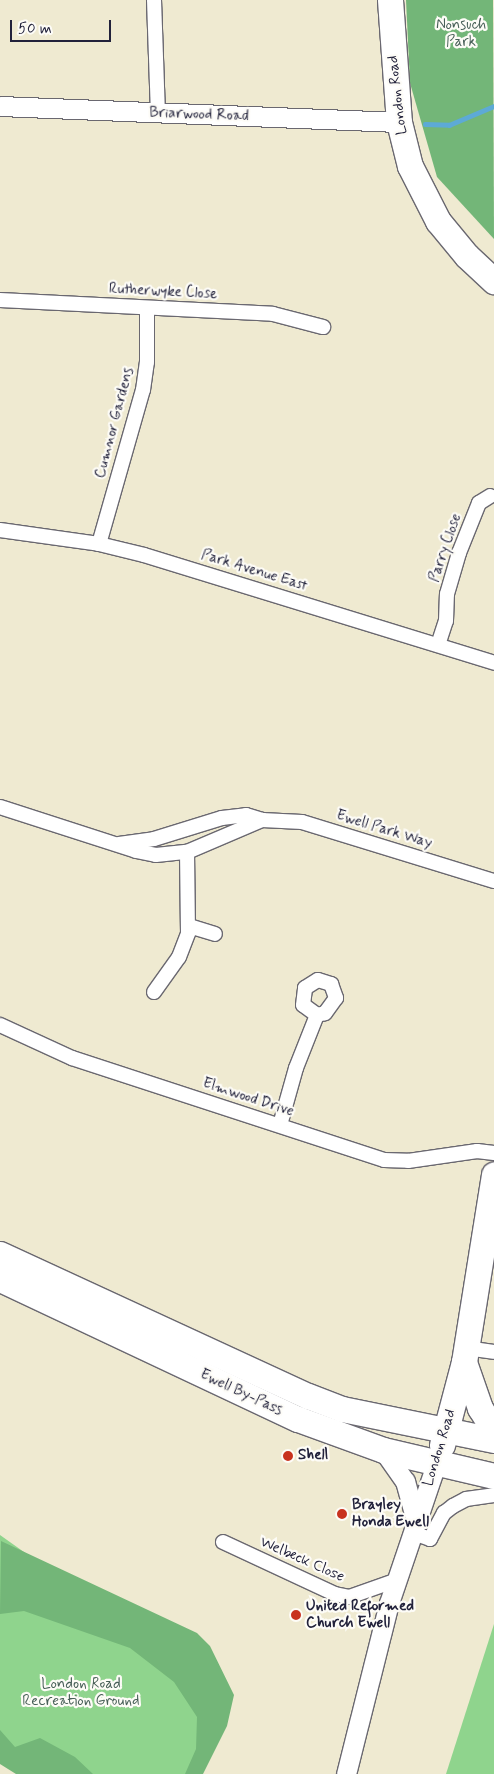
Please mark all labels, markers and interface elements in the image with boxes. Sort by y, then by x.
scale bar [12,10,114,42]
park label: Nonsuch Park [436,16,486,51]
text: 50 m [18,19,52,39]
street label: London Road [384,54,412,136]
street label: Briarwood Road [150,104,248,126]
street label: Rutherwyke Close [107,280,219,304]
street label: Cumnor Gardens [92,367,138,479]
street label: Parry Close [425,510,467,586]
street label: Park Avenue East [198,546,310,596]
street label: Ewell Park Way [334,807,434,853]
street label: Elmwood Drive [200,1075,296,1121]
street label: Ewell By-Pass [197,1366,285,1420]
street label: London Road [420,1407,460,1489]
place label: Shell [298,1447,328,1465]
marker: Shell [282,1450,294,1462]
place label: Brayley Honda Ewell [352,1496,428,1531]
marker: Brayley Honda Ewell [336,1508,348,1520]
street label: Welbeck Close [257,1533,347,1587]
place label: United Reformed Church Ewell [306,1597,414,1632]
marker: United Reformed Church Ewell [290,1609,302,1621]
park label: London Road Recreation Ground [23,1675,139,1710]

